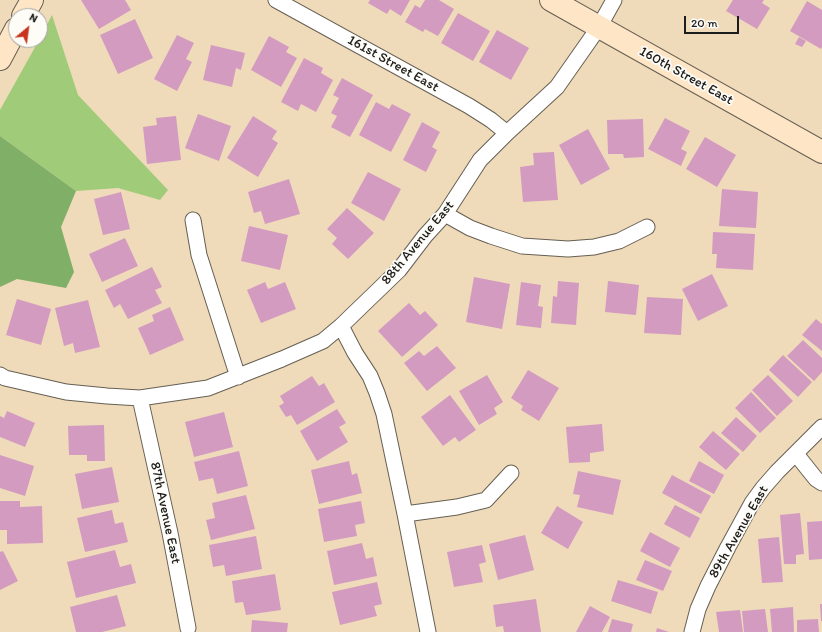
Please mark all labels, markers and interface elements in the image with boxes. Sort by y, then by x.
north arrow [8,8,48,48]
scale bar [686,8,741,34]
text: N [27,10,40,25]
text: 20 m [691,16,718,30]
street label: 161st Street East [344,32,442,96]
street label: 160th Street East [636,43,736,109]
street label: 88th Avenue East [378,198,458,288]
street label: 87th Avenue East [146,461,184,565]
street label: 89th Avenue East [706,483,772,581]

